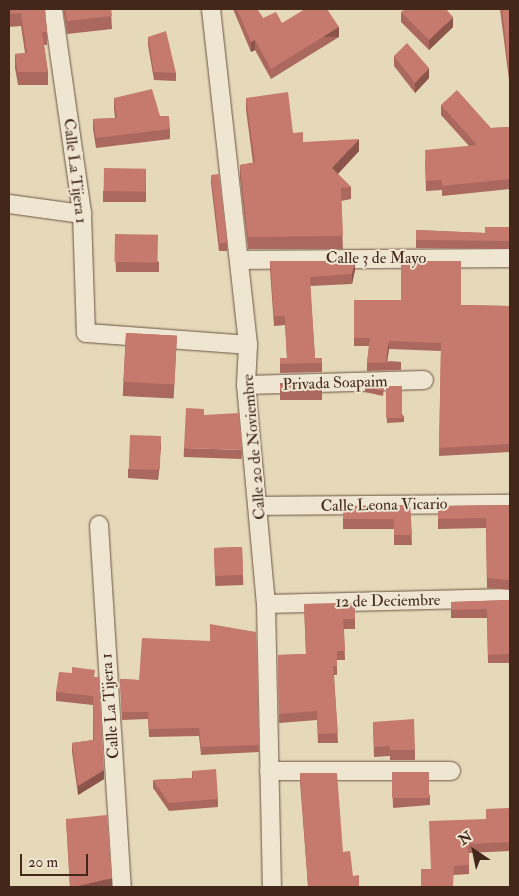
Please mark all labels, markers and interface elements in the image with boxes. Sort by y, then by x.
street label: Calle La Tijera 1 [59,117,91,225]
street label: Calle 3 de Mayo [326,248,426,268]
street label: Privada Soapaim [282,372,388,394]
street label: Calle 20 de Noviembre [238,373,270,521]
street label: Calle Leona Vicario [320,494,448,516]
street label: 12 de Deciembre [335,590,441,612]
street label: Calle La Tijera 1 [97,653,123,759]
north arrow [449,826,499,876]
text: N [455,828,475,849]
scale bar [22,844,90,876]
text: 20 m [28,853,58,872]

